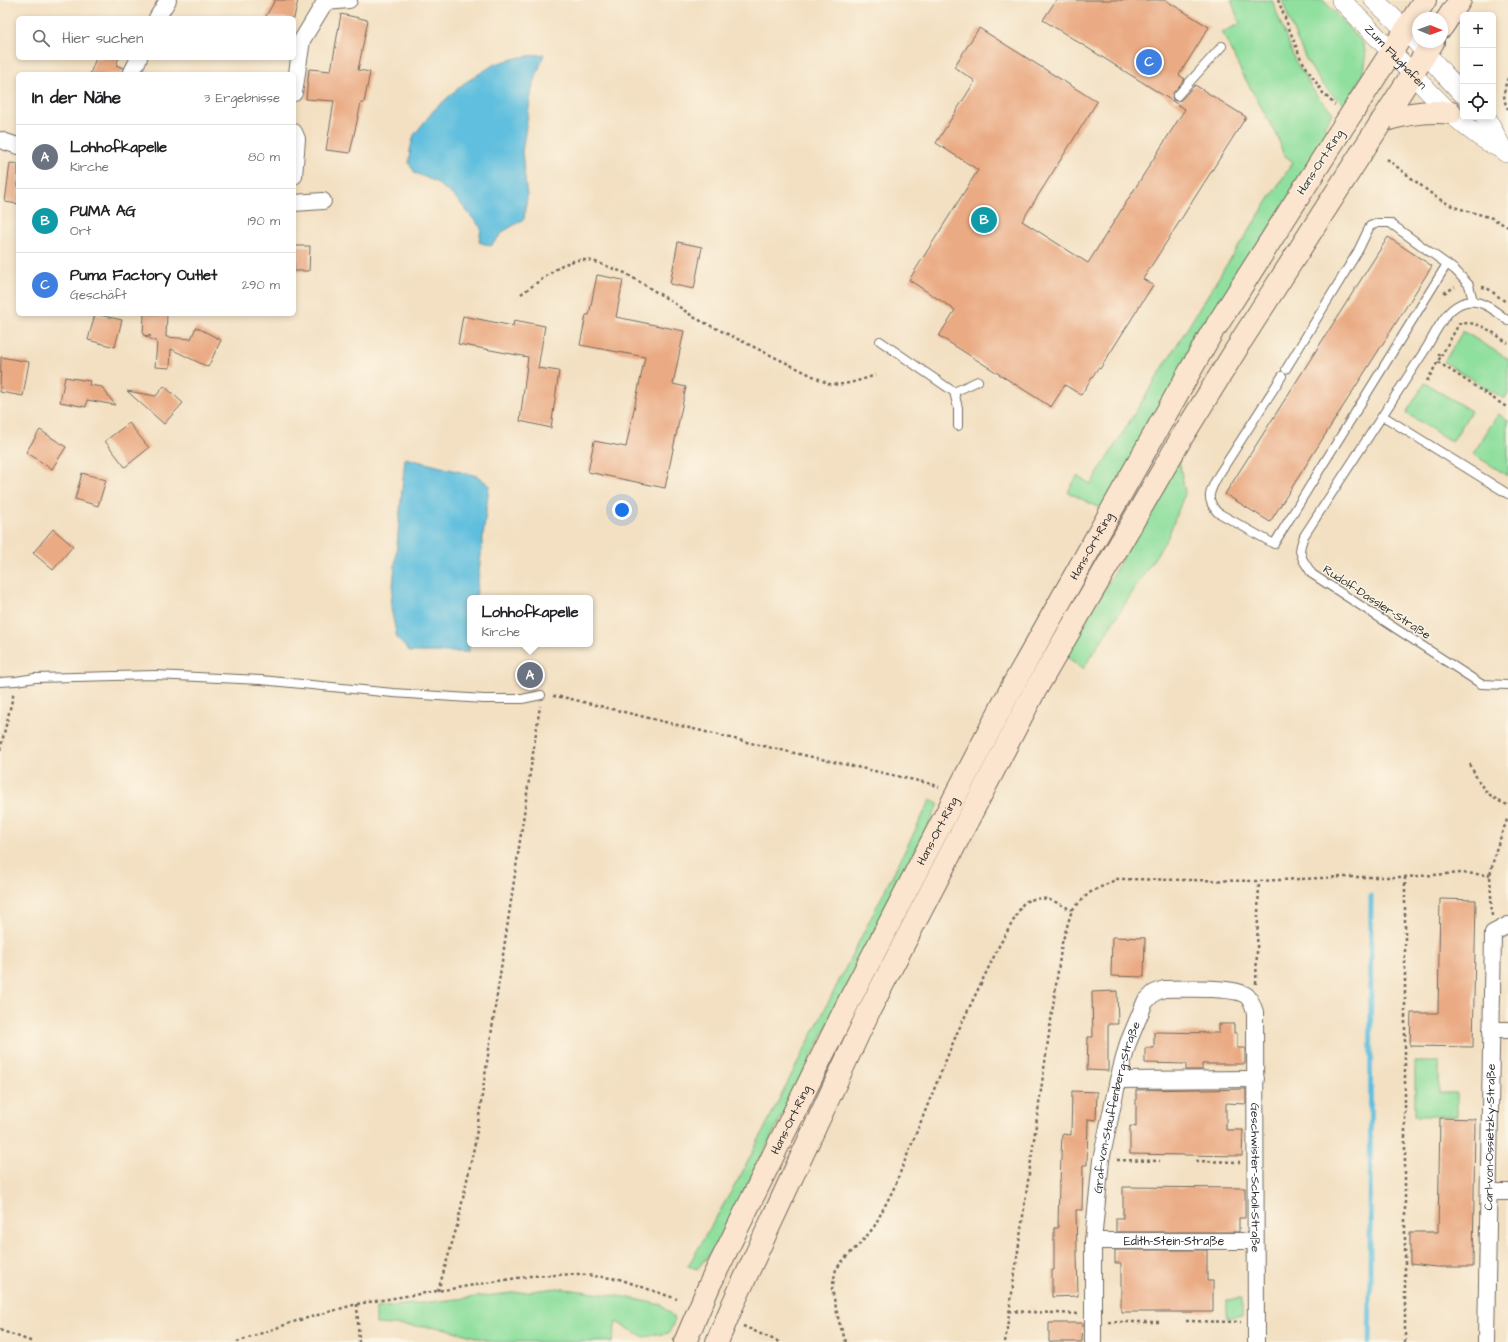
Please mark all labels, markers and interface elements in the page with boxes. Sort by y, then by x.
north arrow [1412,12,1448,48]
map controls [1460,12,1496,120]
button: + [1460,12,1496,48]
search box [16,16,296,60]
street label: Zum Flughafen [1361,21,1431,93]
icon: search [30,27,52,49]
text: Hier suchen [62,28,143,49]
pin: C [1136,47,1162,77]
button: − [1460,48,1496,84]
button: locate [1460,84,1496,120]
text: In der Nähe [32,86,121,110]
text: 3 Ergebnisse [204,89,280,107]
street label: Hans-Ort-Ring [1293,126,1349,199]
text: Lohhofkapelle [70,137,167,158]
text: A [41,148,49,166]
text: 80 m [248,148,280,166]
text: Kirche [70,158,109,176]
text: PUMA AG [70,201,136,222]
pin: B [971,205,997,235]
text: B [40,212,50,230]
text: 190 m [247,212,280,230]
text: Ort [70,222,91,240]
text: Puma Factory Outlet [70,265,217,286]
text: C [40,276,50,294]
text: 290 m [242,276,280,294]
text: Geschäft [70,286,127,304]
your location [612,500,632,520]
street label: Hans-Ort-Ring [1066,509,1118,583]
street label: Rudolf-Dassler-Straße [1320,561,1434,644]
popup [467,595,593,647]
text: Lohhofkapelle [481,602,579,623]
text: Kirche [481,623,520,641]
pin: A [517,660,543,690]
street label: Hans-Ort-Ring [913,794,963,868]
street label: Graf-von-Stauffenberg-Straße [1090,1019,1145,1194]
street label: Carl-von-Ossietzky-Straße [1480,1063,1500,1211]
street label: Hans-Ort-Ring [767,1083,816,1158]
street label: Geschwister-Scholl-Straße [1246,1103,1264,1253]
street label: Edith-Stein-Straße [1124,1233,1225,1250]

